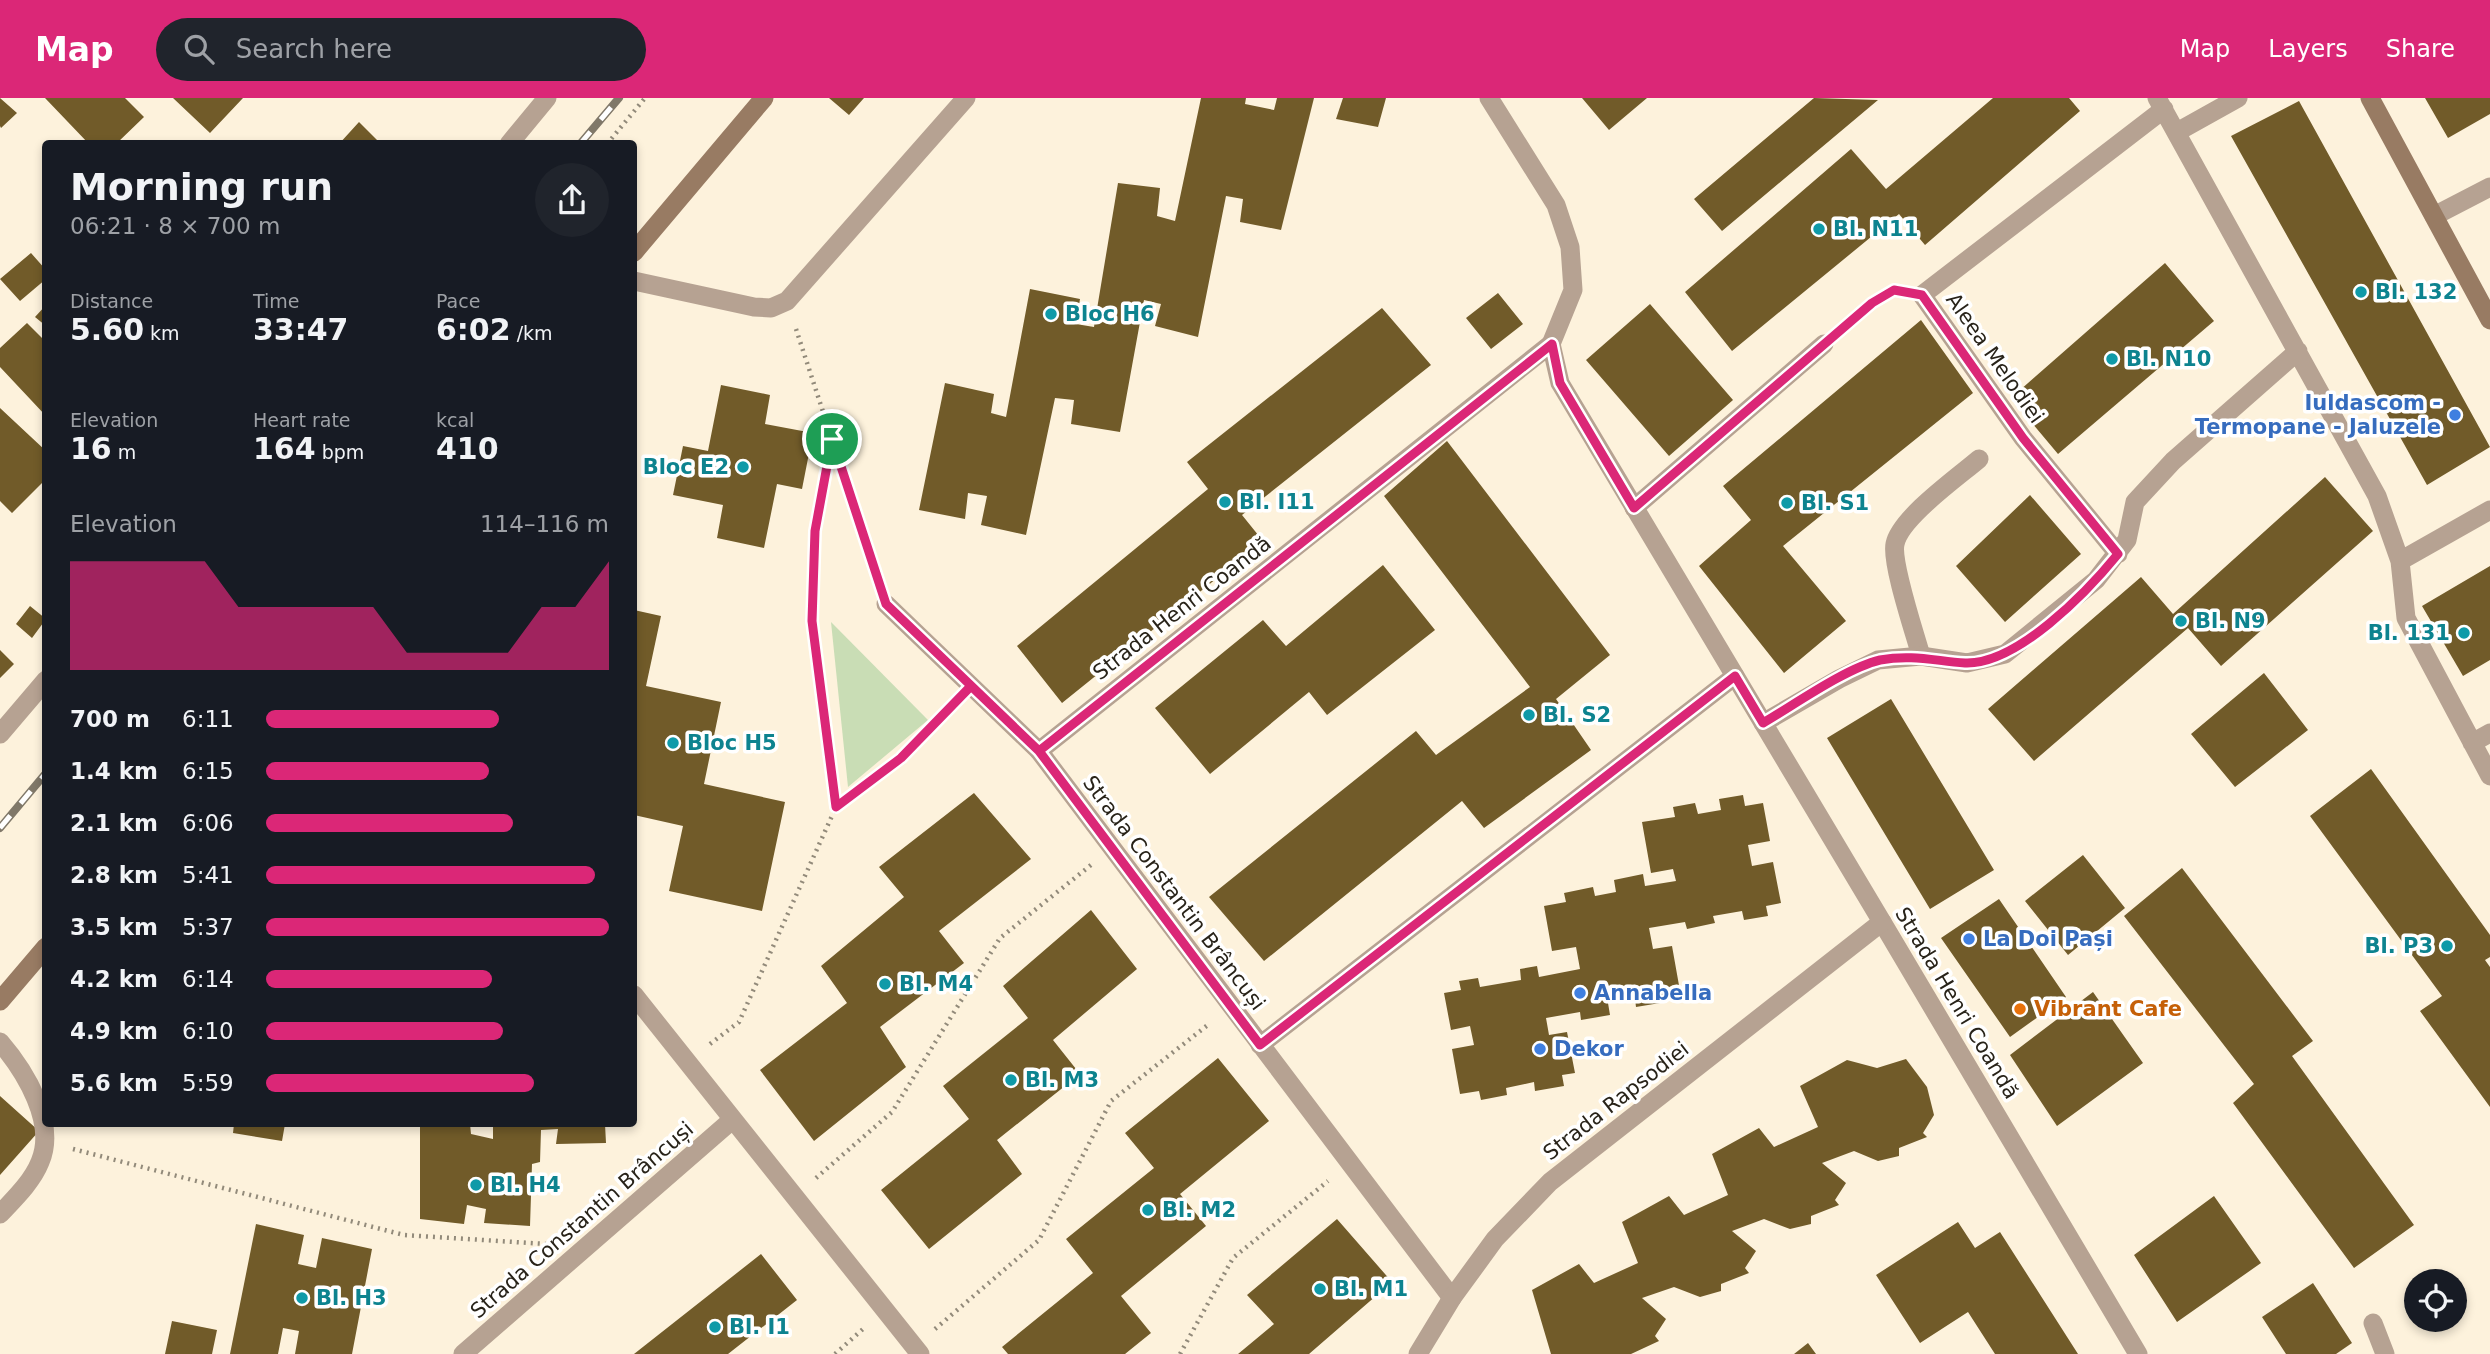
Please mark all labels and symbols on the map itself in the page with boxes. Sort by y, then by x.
place label: Bl. N11 [1833,217,1918,241]
marker: Bl. N11 [1811,221,1827,237]
place label: Bl. 132 [2375,280,2457,304]
marker: Bl. 132 [2353,284,2369,300]
street label: Aleea Melodiei [1941,288,2049,428]
place label: Bloc H6 [1065,302,1155,326]
marker: Bloc H6 [1043,306,1059,322]
place label: Bl. N10 [2126,347,2211,371]
marker: Bl. N10 [2104,351,2120,367]
place label: Iuldascom - Termopane - Jaluzele [2195,391,2441,439]
marker: Iuldascom - Termopane - Jaluzele [2447,407,2463,423]
pin [802,409,862,469]
place label: Bloc E2 [643,455,729,479]
marker: Bloc E2 [735,459,751,475]
place label: Bl. I11 [1239,490,1315,514]
place label: Bl. S1 [1801,491,1869,515]
marker: Bl. I11 [1217,494,1233,510]
marker: Bl. S1 [1779,495,1795,511]
street label: Strada Henri Coandă [1088,531,1276,685]
place label: Bl. N9 [2195,609,2266,633]
marker: Bl. N9 [2173,613,2189,629]
place label: Bl. 131 [2368,621,2450,645]
marker: Bl. 131 [2456,625,2472,641]
place label: Bl. S2 [1543,703,1611,727]
marker: Bl. S2 [1521,707,1537,723]
place label: Bloc H5 [687,731,777,755]
marker: Bloc H5 [665,735,681,751]
street label: Strada Constantin Brâncuși [1078,771,1270,1015]
street label: Strada Henri Coandă [1890,903,2024,1103]
place label: La Doi Pași [1983,927,2113,951]
marker: La Doi Pași [1961,931,1977,947]
place label: Bl. P3 [2365,934,2433,958]
marker: Bl. P3 [2439,938,2455,954]
place label: Bl. M4 [899,972,973,996]
marker: Bl. M4 [877,976,893,992]
place label: Annabella [1594,981,1712,1005]
marker: Annabella [1572,985,1588,1001]
place label: Vibrant Cafe [2034,997,2182,1021]
marker: Vibrant Cafe [2012,1001,2028,1017]
street label: Strada Rapsodiei [1538,1037,1694,1165]
place label: Dekor [1554,1037,1625,1061]
marker: Dekor [1532,1041,1548,1057]
place label: Bl. M3 [1025,1068,1099,1092]
marker: Bl. M3 [1003,1072,1019,1088]
street label: Strada Constantin Brâncuși [466,1117,698,1323]
place label: Bl. H4 [490,1173,561,1197]
marker: Bl. H4 [468,1177,484,1193]
place label: Bl. M2 [1162,1198,1236,1222]
marker: Bl. M2 [1140,1202,1156,1218]
place label: Bl. M1 [1334,1277,1408,1301]
marker: Bl. M1 [1312,1281,1328,1297]
place label: Bl. H3 [316,1286,387,1310]
marker: Bl. H3 [294,1290,310,1306]
place label: Bl. I1 [729,1315,790,1339]
marker: Bl. I1 [707,1319,723,1335]

